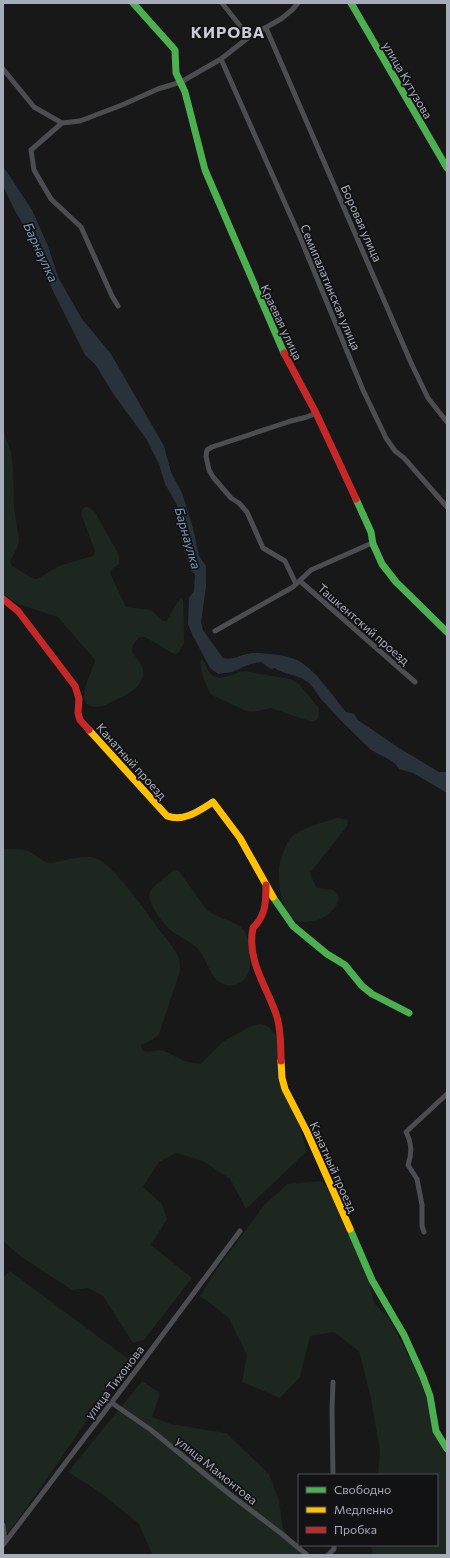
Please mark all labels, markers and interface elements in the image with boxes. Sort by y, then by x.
district label: КИРОВА [191,22,265,41]
street label: улица Кутузова [380,39,436,121]
street label: Боровая улица [339,182,385,264]
water label: Барнаулка [20,220,62,285]
street label: Семипалатинская улица [298,222,364,352]
street label: Краевая улица [258,282,306,362]
water label: Барнаулка [172,505,205,571]
street label: Ташкентский проезд [316,581,412,667]
street label: Канатный проезд [94,720,170,802]
street label: Канатный проезд [308,1119,360,1215]
street label: улица Тихонова [82,1342,146,1422]
street label: улица Мамонтова [174,1433,260,1507]
legend [298,1474,438,1546]
text: Свободно [334,1482,391,1496]
text: Медленно [334,1502,393,1516]
text: Пробка [334,1522,377,1536]

